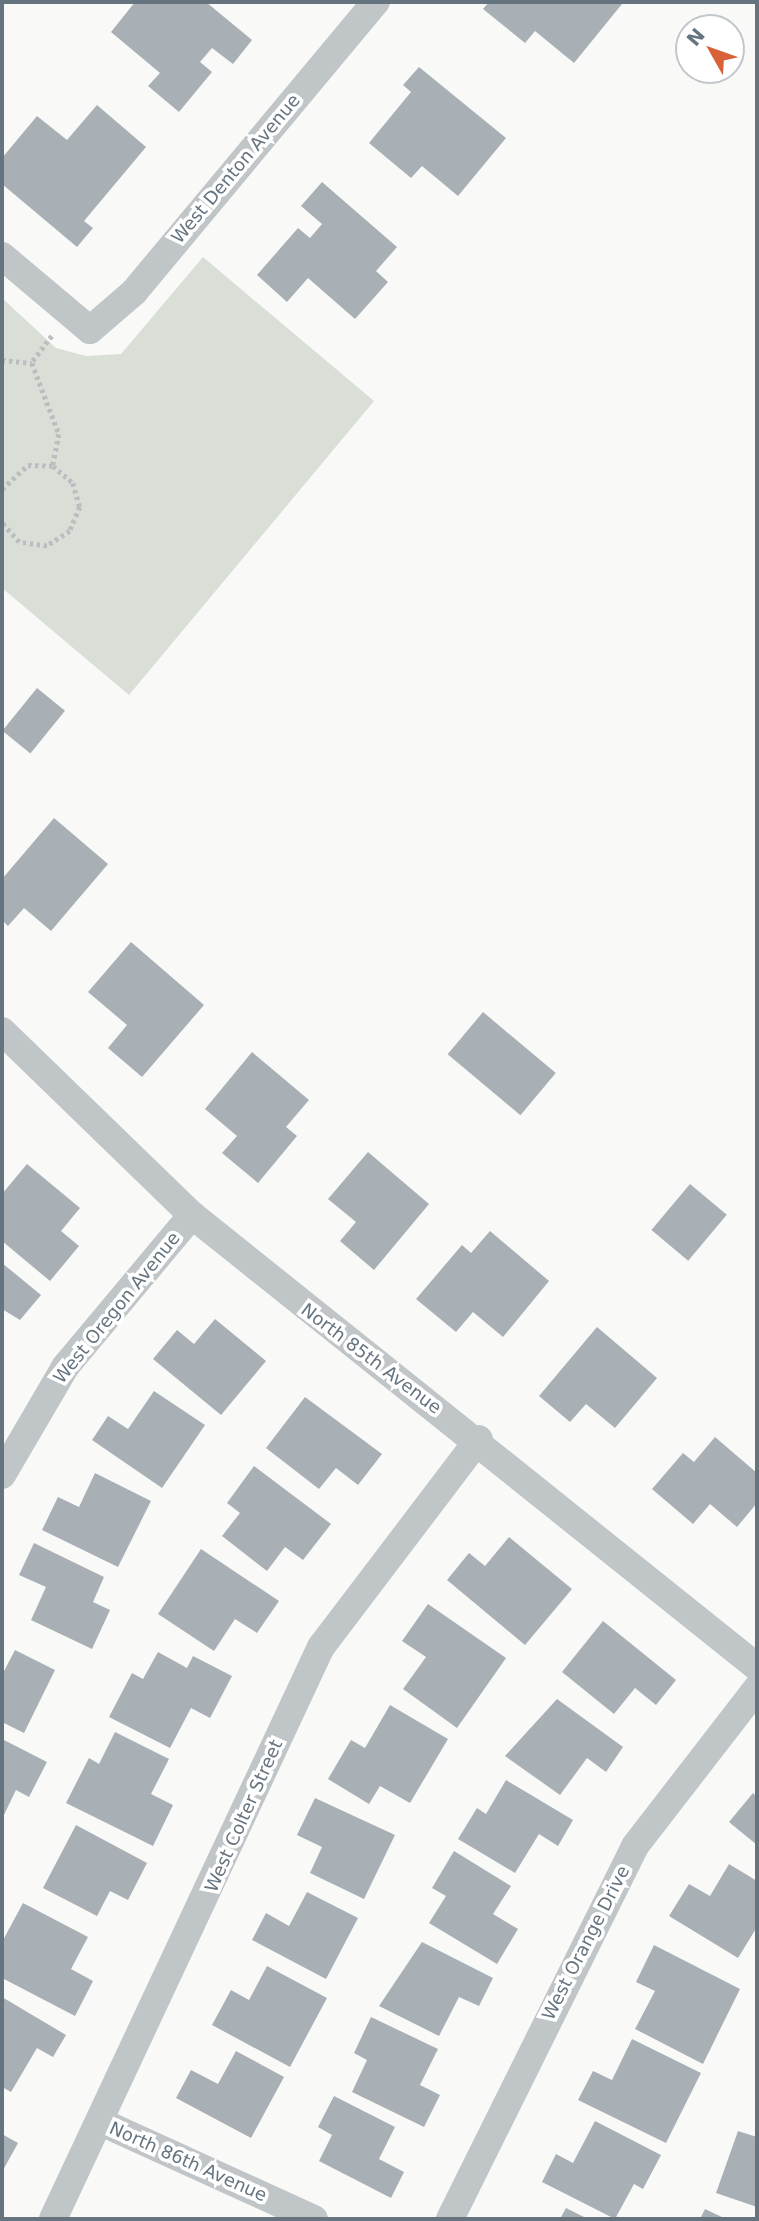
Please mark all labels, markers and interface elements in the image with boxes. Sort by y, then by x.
north arrow [675,14,745,84]
text: N [682,24,709,50]
street label: West Denton Avenue [167,90,305,248]
street label: West Oregon Avenue [49,1228,185,1388]
street label: North 85th Avenue [297,1299,445,1419]
street label: West Colter Street [201,1736,287,1896]
street label: West Orange Drive [538,1862,634,2024]
street label: North 86th Avenue [106,2118,270,2206]

